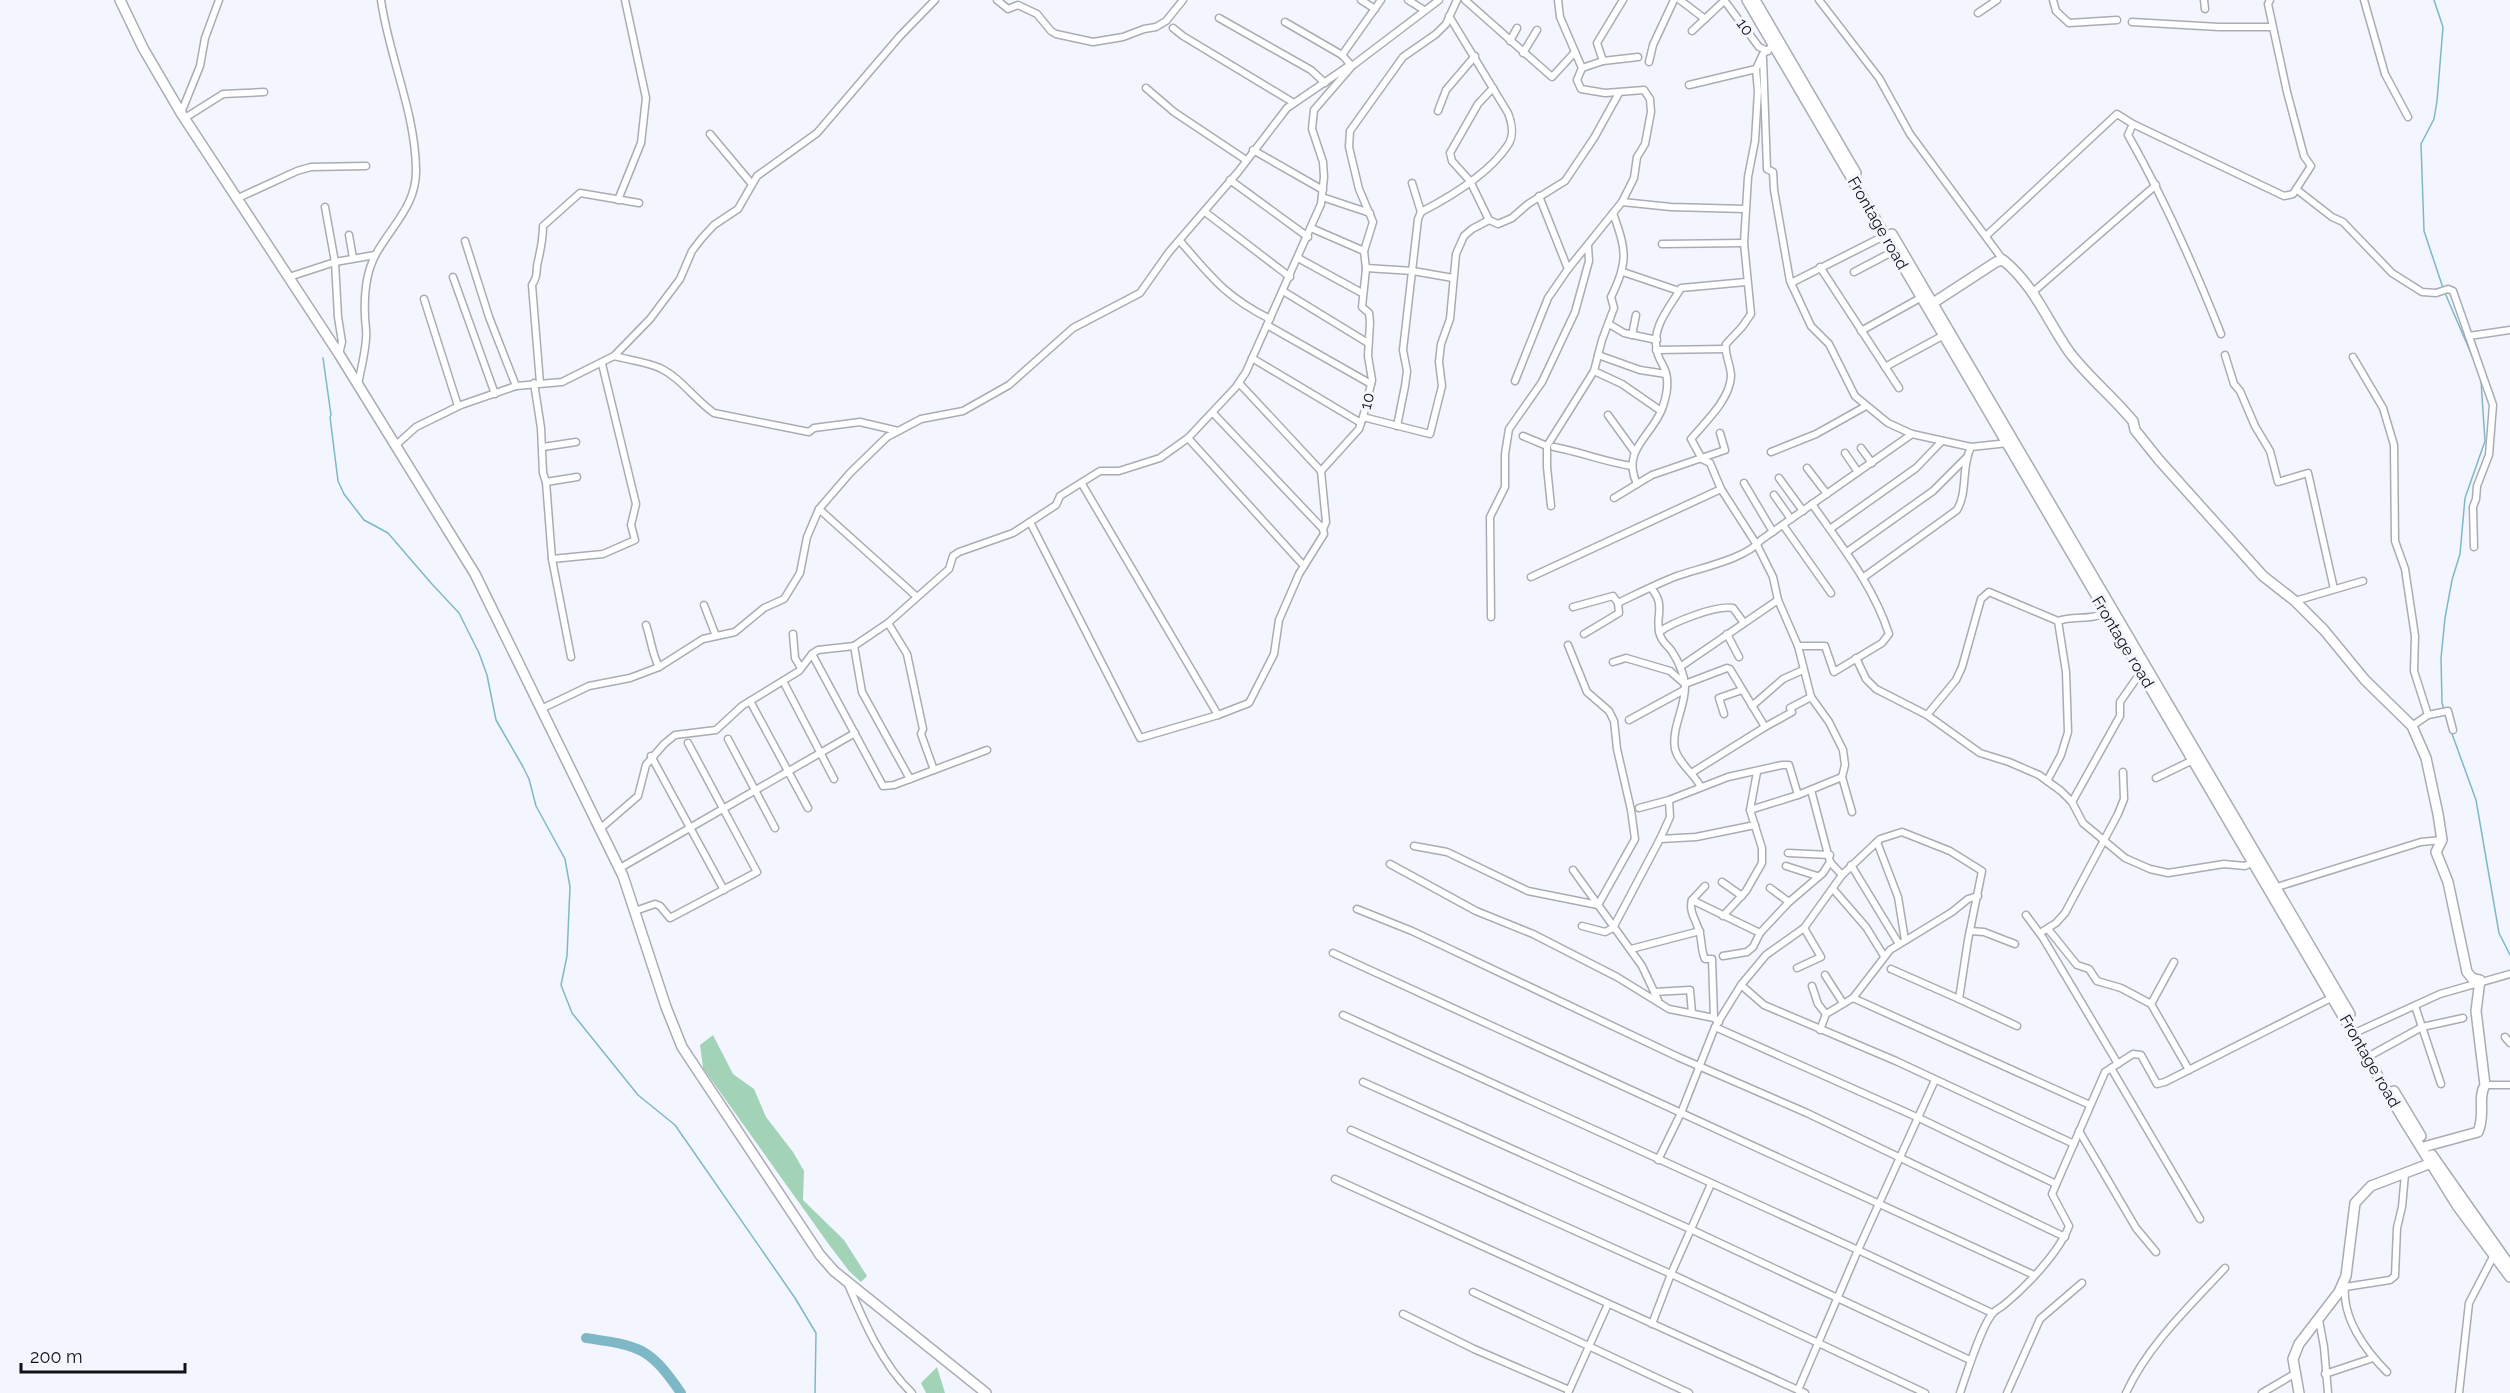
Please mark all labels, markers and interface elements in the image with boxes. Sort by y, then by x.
street label: 10 [1732,15,1758,39]
street label: Frontage road [1844,173,1912,273]
street label: 10 [1356,391,1378,411]
street label: Frontage road [2088,593,2158,691]
street label: Frontage road [2336,1011,2404,1111]
scale bar [21,1336,184,1374]
text: 200 m [30,1346,83,1367]

